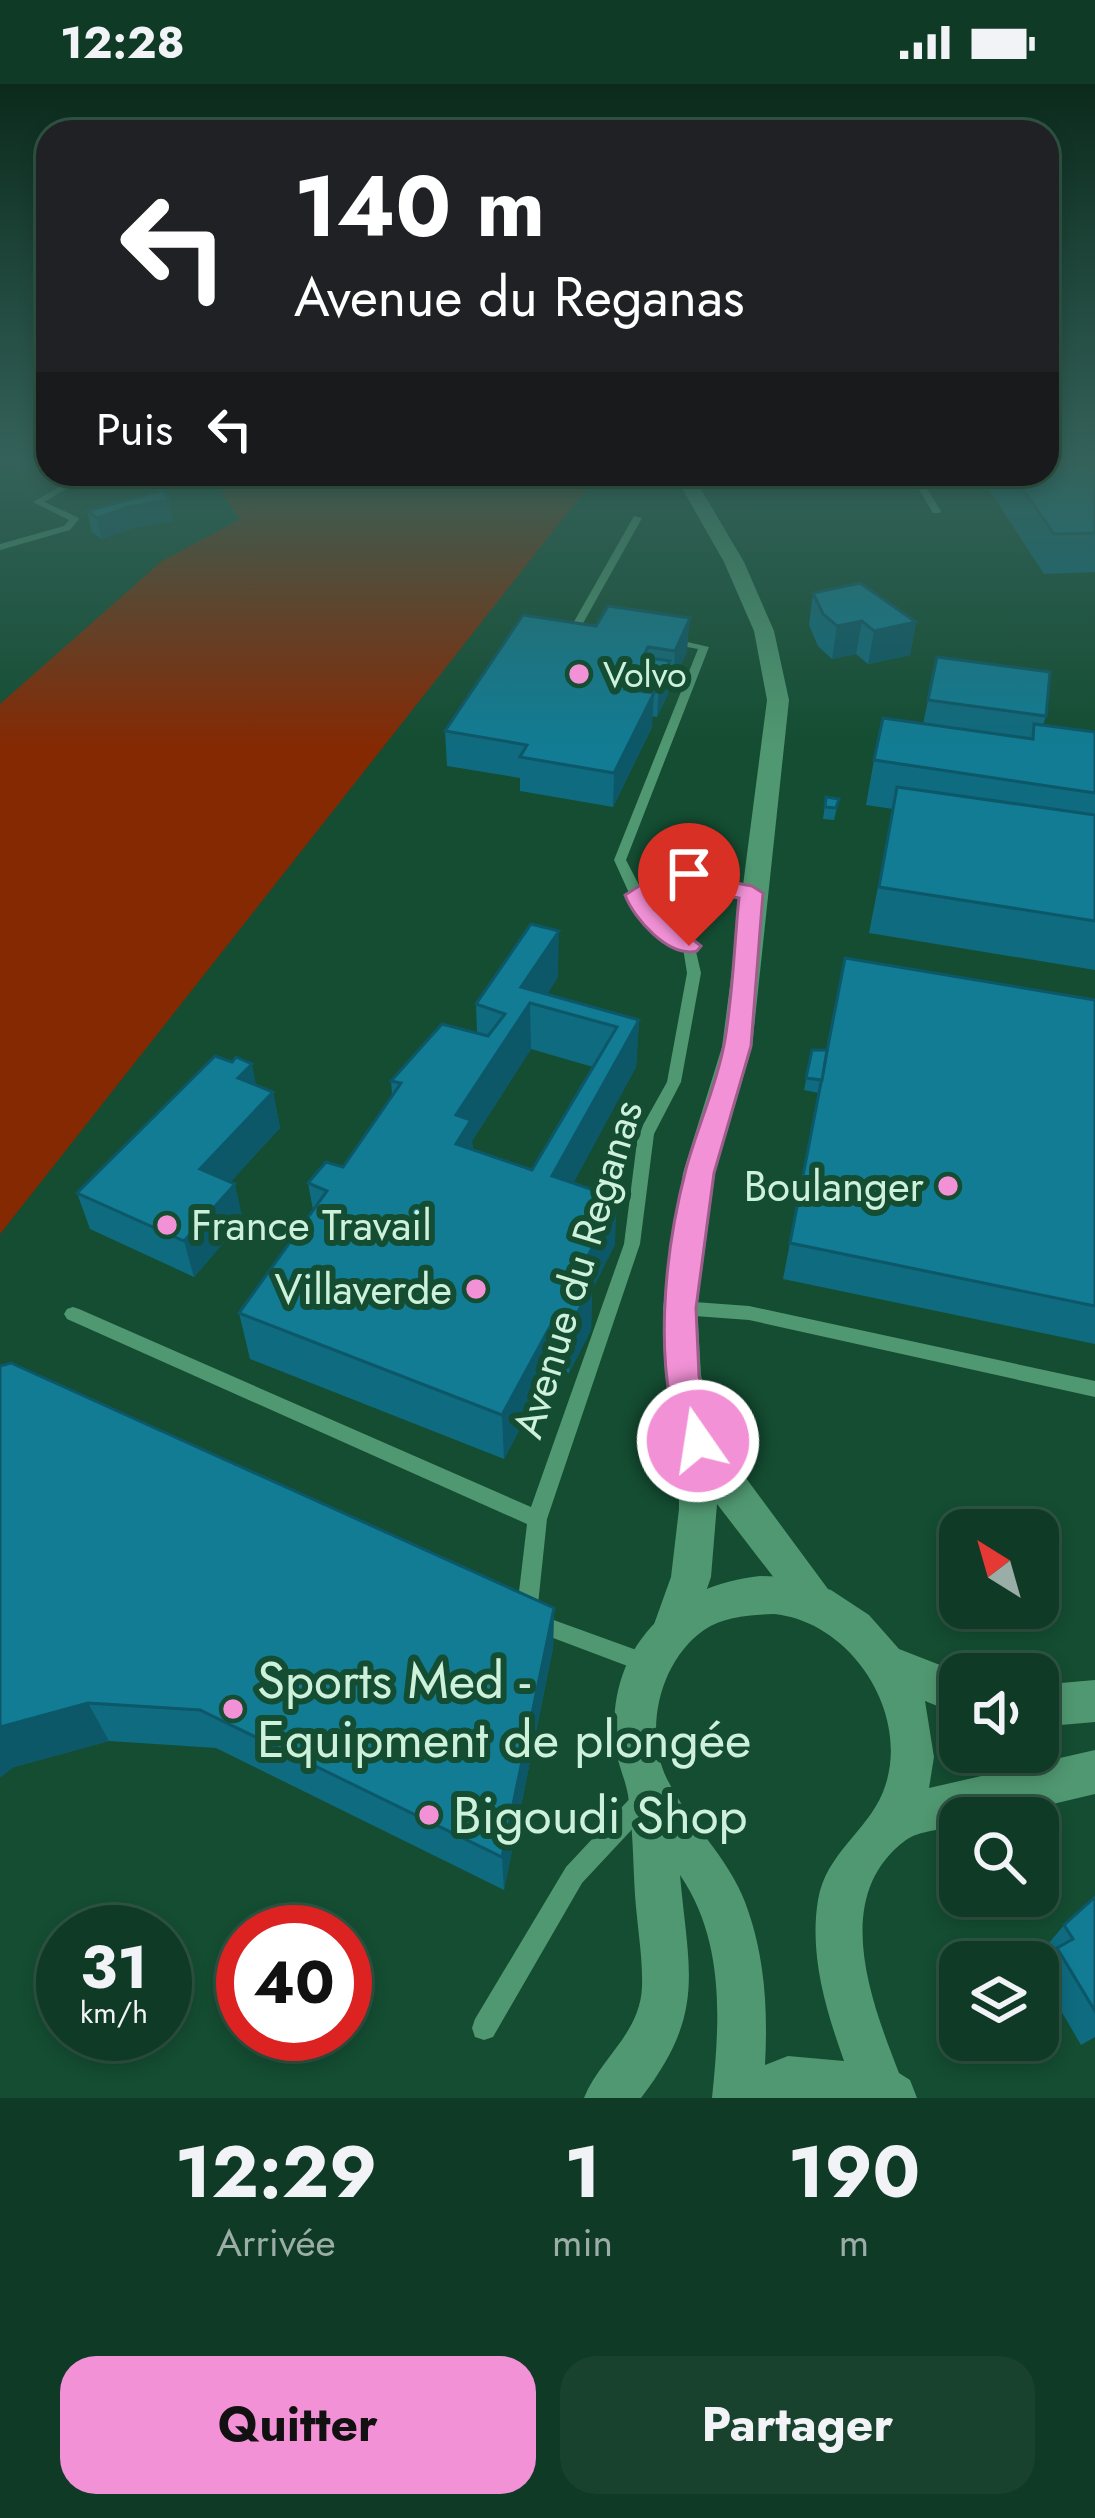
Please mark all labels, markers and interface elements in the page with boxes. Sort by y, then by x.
text: 12:28 [60,10,185,75]
text: 140 m [294,146,545,268]
icon: left [96,168,252,324]
text: Avenue du Reganas [294,258,745,336]
icon: left [197,396,263,462]
text: Puis [96,397,173,462]
place label: Volvo [603,648,687,700]
marker: Volvo [566,661,592,687]
pin [638,823,740,946]
icon: arrive [656,841,722,907]
street label: Avenue du Reganas [497,1093,658,1446]
place label: Boulanger [744,1156,925,1217]
marker: Boulanger [935,1173,961,1199]
place label: France Travail [191,1195,432,1256]
marker: France Travail [154,1212,180,1238]
place label: Villaverde [275,1259,452,1320]
marker: Villaverde [463,1276,489,1302]
position arrow [635,1378,761,1504]
north arrow [939,1509,1059,1629]
map controls [939,1509,1059,2061]
place label: Sports Med - Equipment de plongée [257,1643,751,1776]
button: sound [939,1653,1059,1773]
marker: Sports Med - Equipment de plongée [220,1696,246,1722]
place label: Bigoudi Shop [453,1778,748,1852]
button: search [939,1797,1059,1917]
marker: Bigoudi Shop [416,1802,442,1828]
speed limit sign: 40 [216,1905,372,2061]
text: 31 [80,1924,148,2011]
button: layers [939,1941,1059,2061]
text: km/h [80,1991,148,2034]
text: 12:29 [175,2120,377,2224]
text: 1 [564,2120,601,2224]
text: 190 [788,2120,920,2224]
text: Arrivée [216,2214,336,2271]
text: min [552,2214,613,2271]
text: m [839,2214,869,2271]
button: Quitter [60,2356,536,2494]
button: Partager [560,2356,1035,2494]

